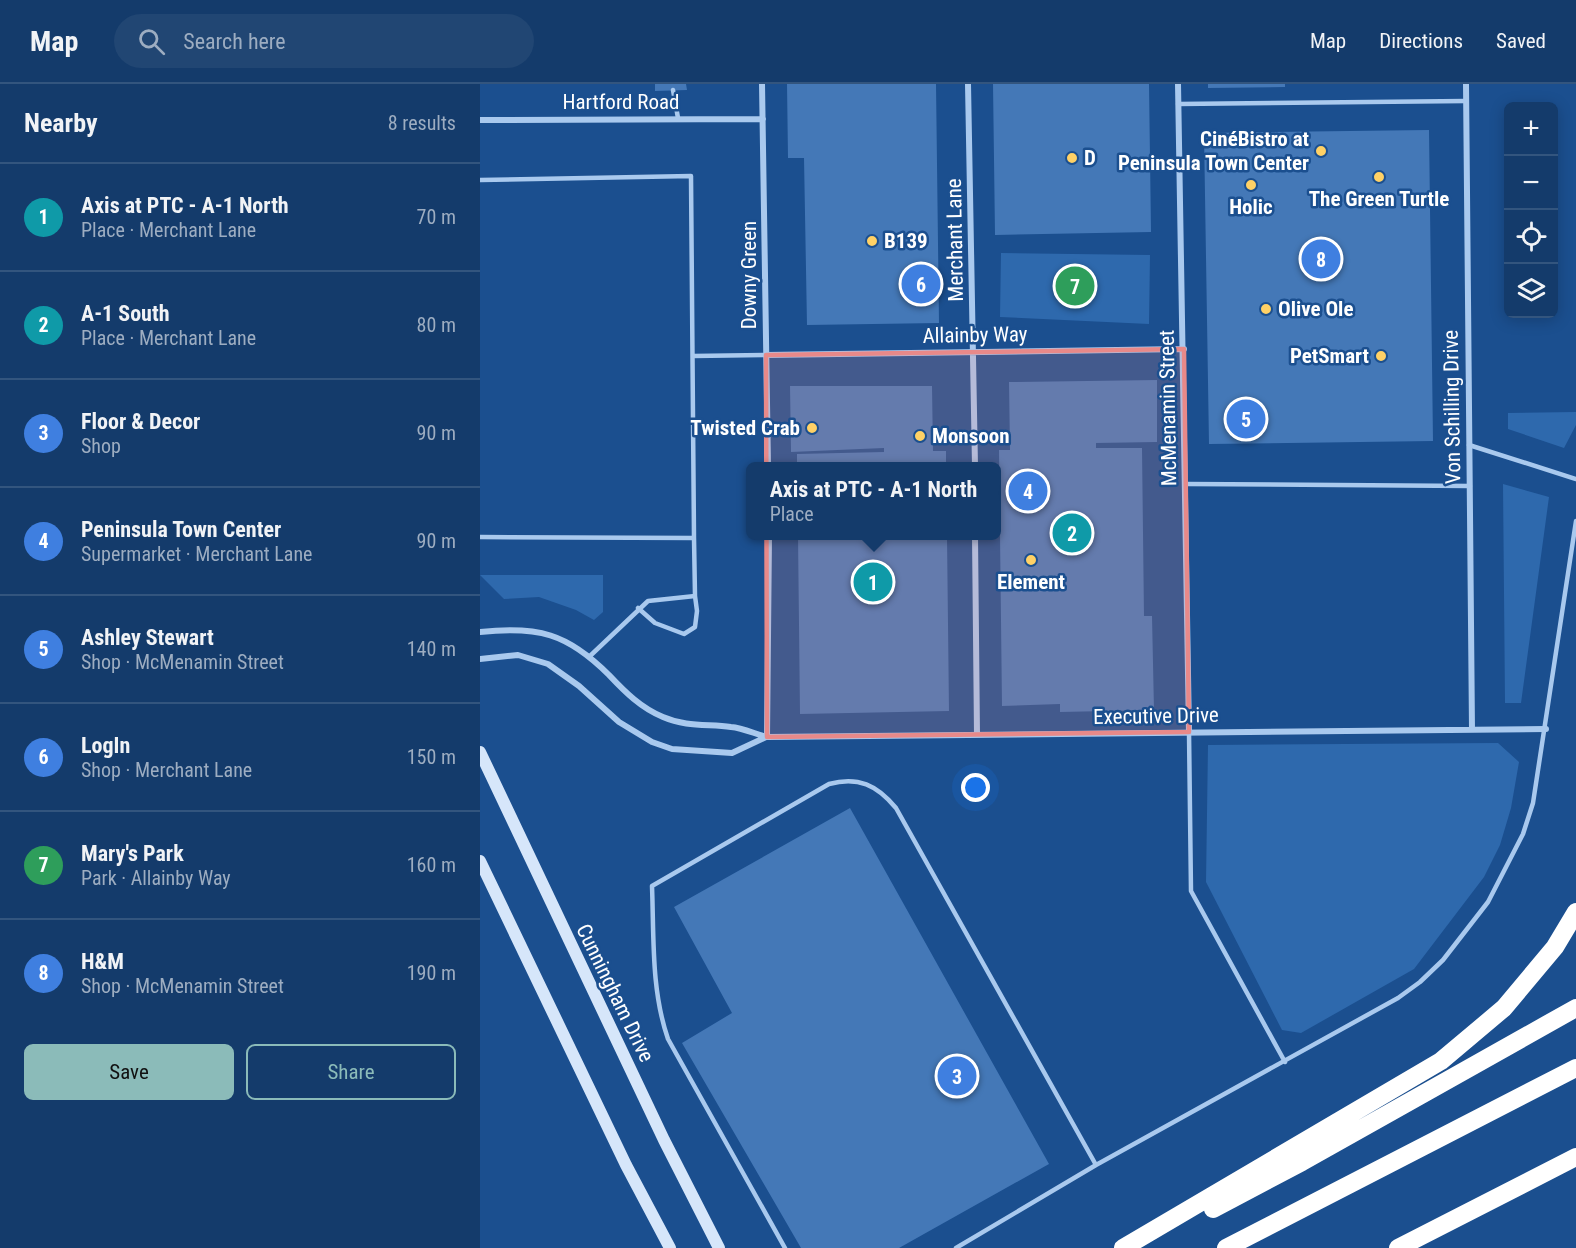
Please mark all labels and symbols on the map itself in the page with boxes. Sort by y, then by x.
street label: Hartford Road [563,90,680,114]
place label: CinéBistro at Peninsula Town Center [1118,127,1309,175]
marker: CinéBistro at Peninsula Town Center [1314,144,1328,158]
place label: D [1084,146,1096,170]
marker: D [1065,151,1079,165]
marker: The Green Turtle [1372,170,1386,184]
street label: Merchant Lane [942,178,968,302]
marker: Holic [1244,178,1258,192]
place label: The Green Turtle [1309,187,1449,211]
place label: Holic [1229,195,1273,219]
street label: Downy Green [737,221,761,329]
place label: B139 [884,229,928,253]
marker: B139 [865,234,879,248]
pin: 8 [1302,236,1340,282]
pin: 6 [902,262,940,306]
pin: 7 [1056,264,1094,308]
place label: Olive Ole [1278,297,1353,321]
marker: Olive Ole [1259,302,1273,316]
street label: Allainby Way [922,322,1028,348]
street label: McMenamin Street [1155,330,1181,486]
street label: Von Schilling Drive [1439,330,1465,484]
place label: PetSmart [1290,344,1369,368]
marker: PetSmart [1374,349,1388,363]
pin: 5 [1226,396,1266,442]
place label: Twisted Crab [690,416,800,440]
marker: Twisted Crab [805,421,819,435]
place label: Monsoon [932,424,1009,448]
marker: Monsoon [913,429,927,443]
pin: 4 [1008,468,1048,514]
pin: 2 [1052,510,1092,556]
marker: Element [1024,553,1038,567]
pin: 1 [854,560,892,604]
place label: Element [997,570,1065,594]
street label: Executive Drive [1093,703,1219,729]
your location [961,773,990,802]
street label: Cunningham Drive [571,920,659,1066]
pin: 3 [938,1054,976,1098]

